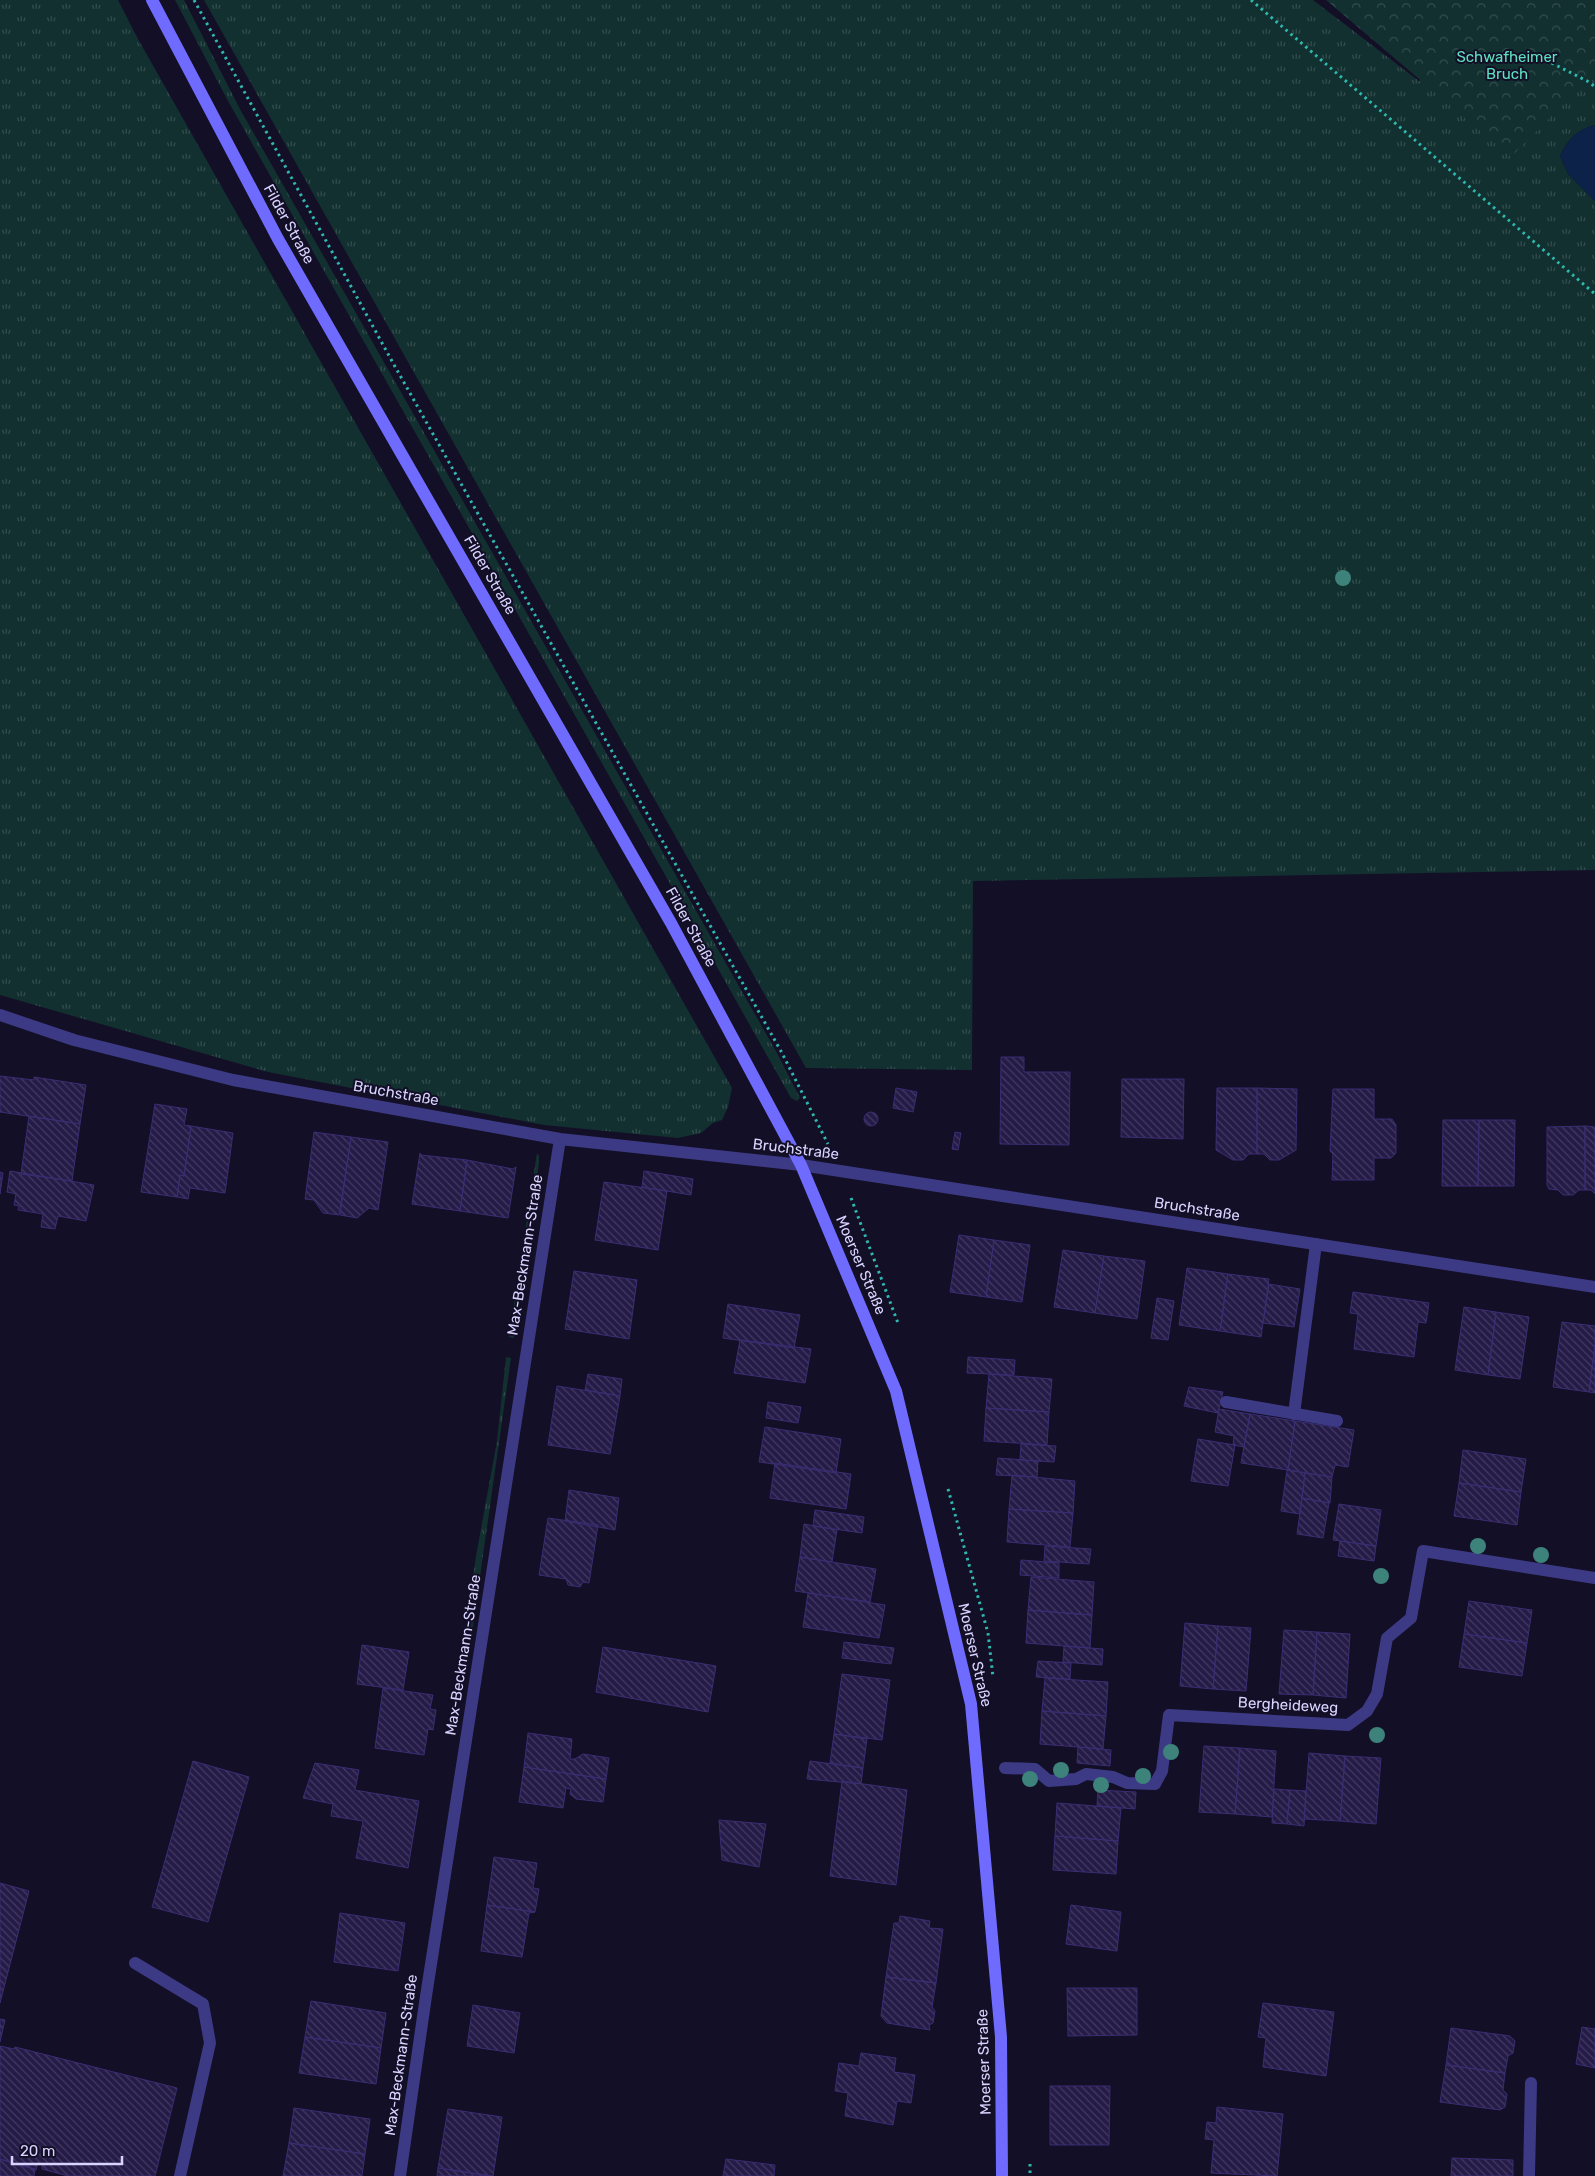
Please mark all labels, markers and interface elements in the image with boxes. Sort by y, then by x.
park label: Schwafheimer Bruch [1456,48,1558,83]
street label: Filder Straße [260,181,318,267]
street label: Filder Straße [460,532,520,618]
street label: Filder Straße [662,884,720,970]
street label: Bruchstraße [352,1077,440,1109]
street label: Bruchstraße [752,1135,840,1163]
street label: Max-Beckmann-Straße [503,1173,547,1337]
street label: Bruchstraße [1153,1193,1241,1225]
street label: Moerser Straße [832,1213,890,1317]
street label: Max-Beckmann-Straße [441,1573,485,1737]
street label: Moerser Straße [954,1601,996,1709]
street label: Bergheideweg [1237,1693,1339,1717]
street label: Max-Beckmann-Straße [381,1973,421,2137]
street label: Moerser Straße [973,2009,995,2115]
scale bar [12,2134,122,2166]
text: 20 m [20,2142,55,2160]

